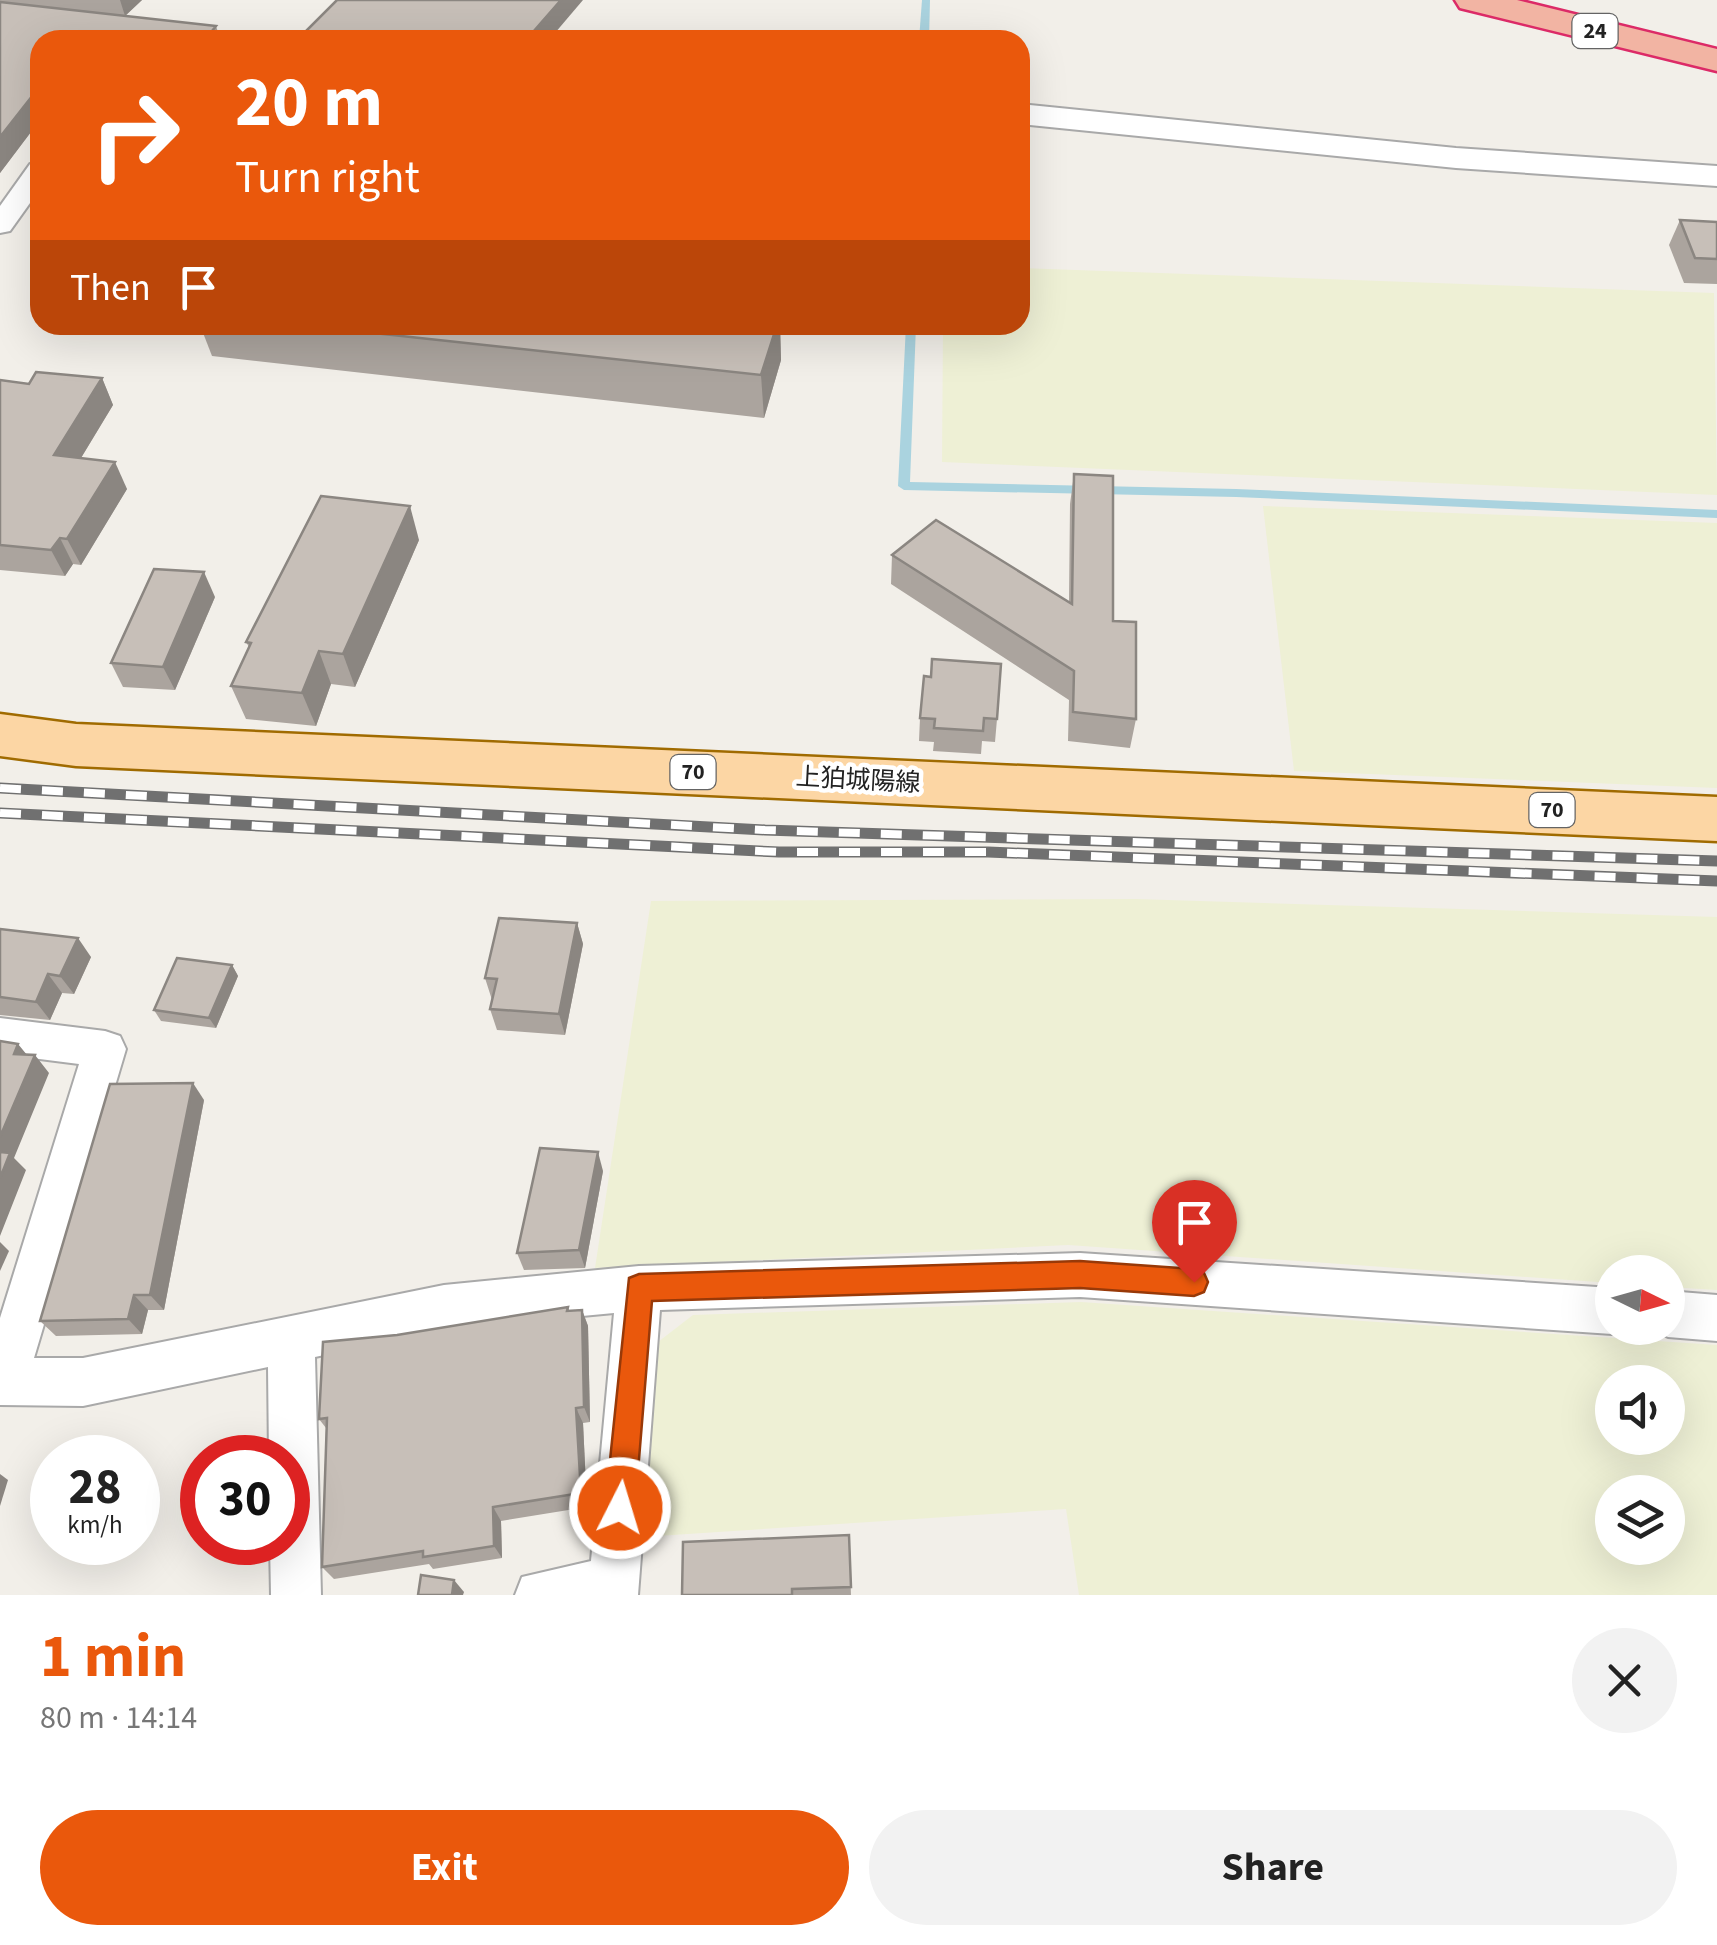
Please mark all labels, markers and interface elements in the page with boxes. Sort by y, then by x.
road number: 24 [1572,14,1618,48]
text: 20 m [235,53,383,153]
icon: right [70,70,200,200]
text: Turn right [235,146,420,210]
icon: arrive [171,260,226,315]
text: Then [70,261,151,315]
road number: 70 [670,755,716,789]
street label: 上狛城陽線 [795,759,921,801]
road number: 70 [1530,793,1574,827]
pin [1152,1180,1237,1283]
icon: arrive [1167,1195,1222,1250]
north arrow [1595,1255,1685,1345]
map controls [1595,1255,1685,1565]
button: sound [1595,1365,1685,1455]
speed limit sign: 30 [180,1435,310,1565]
text: 28 [69,1452,121,1523]
position arrow [568,1456,672,1560]
button: layers [1595,1475,1685,1565]
text: km/h [67,1507,123,1543]
text: 1 min [40,1615,186,1700]
button: close [1572,1628,1677,1733]
text: 80 m · 14:14 [40,1695,197,1741]
button: Exit [40,1810,849,1925]
button: Share [869,1810,1677,1925]

